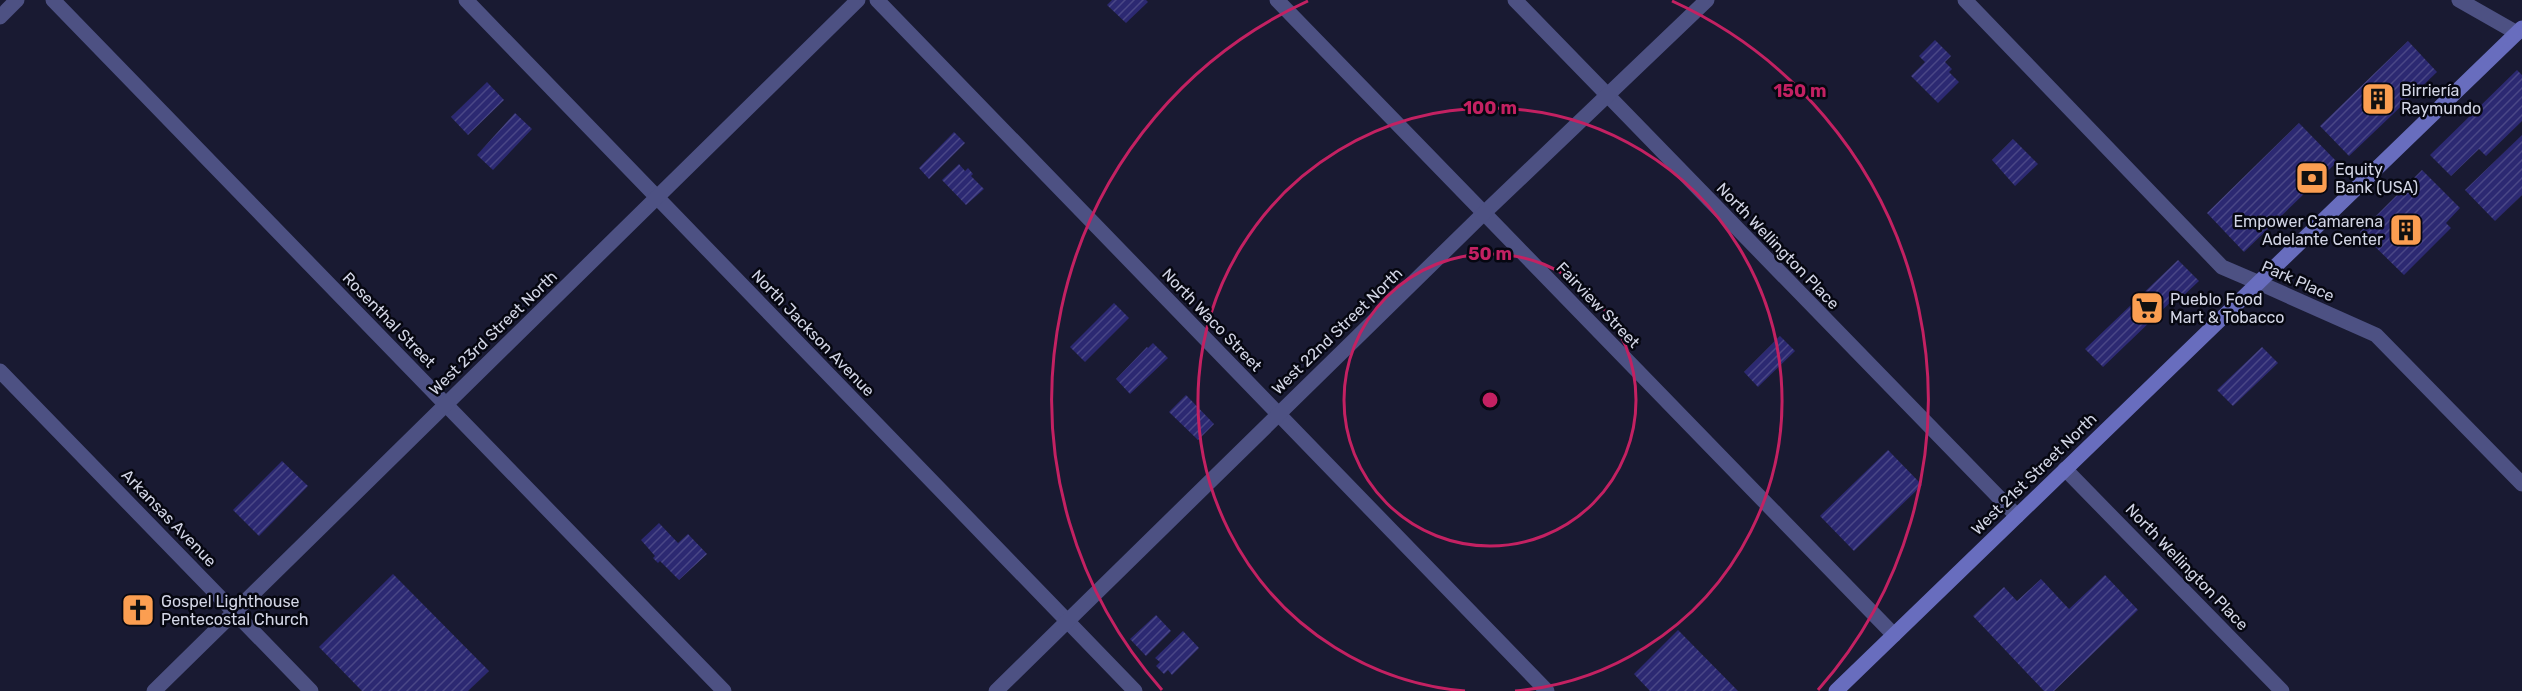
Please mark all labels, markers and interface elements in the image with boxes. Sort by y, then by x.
text: 150 m [1773,80,1827,102]
building icon: Birriería Raymundo [2360,81,2396,117]
place label: Birriería Raymundo [2401,81,2481,118]
text: 100 m [1463,97,1517,119]
bank icon: Equity Bank (USA) [2294,160,2330,196]
place label: Equity Bank (USA) [2335,160,2418,197]
street label: North Wellington Place [1713,179,1843,313]
place label: Empower Camarena Adelante Center [2233,212,2383,249]
building icon: Empower Camarena Adelante Center [2388,212,2424,248]
text: 50 m [1468,243,1512,265]
street label: Park Place [2259,256,2337,306]
street label: Fairview Street [1552,258,1644,352]
street label: West 22nd Street North [1268,264,1406,398]
street label: North Waco Street [1158,265,1266,375]
street label: North Jackson Avenue [748,266,878,400]
street label: West 23rd Street North [425,267,561,399]
street label: Rosenthal Street [339,268,439,372]
supermarket icon: Pueblo Food Mart & Tobacco [2129,290,2165,326]
place label: Pueblo Food Mart & Tobacco [2170,290,2285,327]
centre of rings [1480,390,1500,410]
street label: West 21st Street North [1967,409,2101,539]
street label: Arkansas Avenue [118,465,220,571]
street label: North Wellington Place [2122,500,2252,634]
church icon: Gospel Lighthouse Pentecostal Church [120,592,156,628]
place label: Gospel Lighthouse Pentecostal Church [161,592,309,629]

